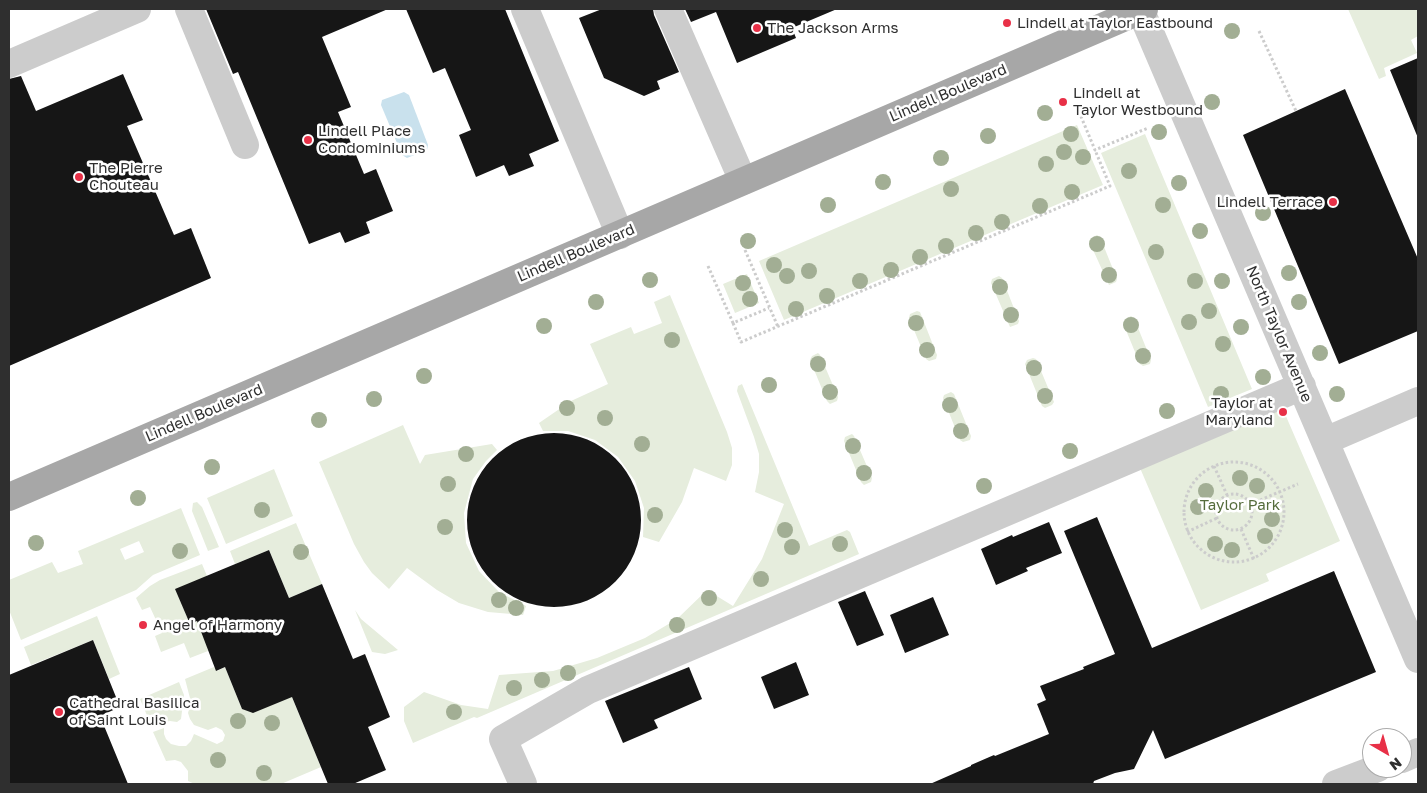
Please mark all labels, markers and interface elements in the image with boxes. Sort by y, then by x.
place label: Lindell at Taylor Eastbound [1017,14,1213,32]
marker: Lindell at Taylor Eastbound [1001,17,1013,29]
place label: The Jackson Arms [767,19,898,37]
marker: The Jackson Arms [751,22,763,34]
street label: Lindell Boulevard [887,60,1009,126]
place label: Lindell at Taylor Westbound [1073,84,1203,119]
marker: Lindell at Taylor Westbound [1057,96,1069,108]
place label: Lindell Place Condominiums [318,122,425,157]
marker: Lindell Place Condominiums [302,134,314,146]
place label: The Pierre Chouteau [89,159,163,194]
marker: The Pierre Chouteau [73,171,85,183]
place label: Lindell Terrace [1216,193,1323,211]
marker: Lindell Terrace [1327,196,1339,208]
street label: Lindell Boulevard [515,220,637,286]
street label: North Taylor Avenue [1242,263,1316,405]
street label: Lindell Boulevard [143,380,265,446]
place label: Taylor at Maryland [1205,394,1273,429]
marker: Taylor at Maryland [1277,406,1289,418]
park label: Taylor Park [1200,496,1280,514]
place label: Angel of Harmony [153,616,282,634]
marker: Angel of Harmony [137,619,149,631]
place label: Cathedral Basilica of Saint Louis [69,694,199,729]
marker: Cathedral Basilica of Saint Louis [53,706,65,718]
north arrow [1362,728,1412,778]
text: N [1387,754,1405,774]

